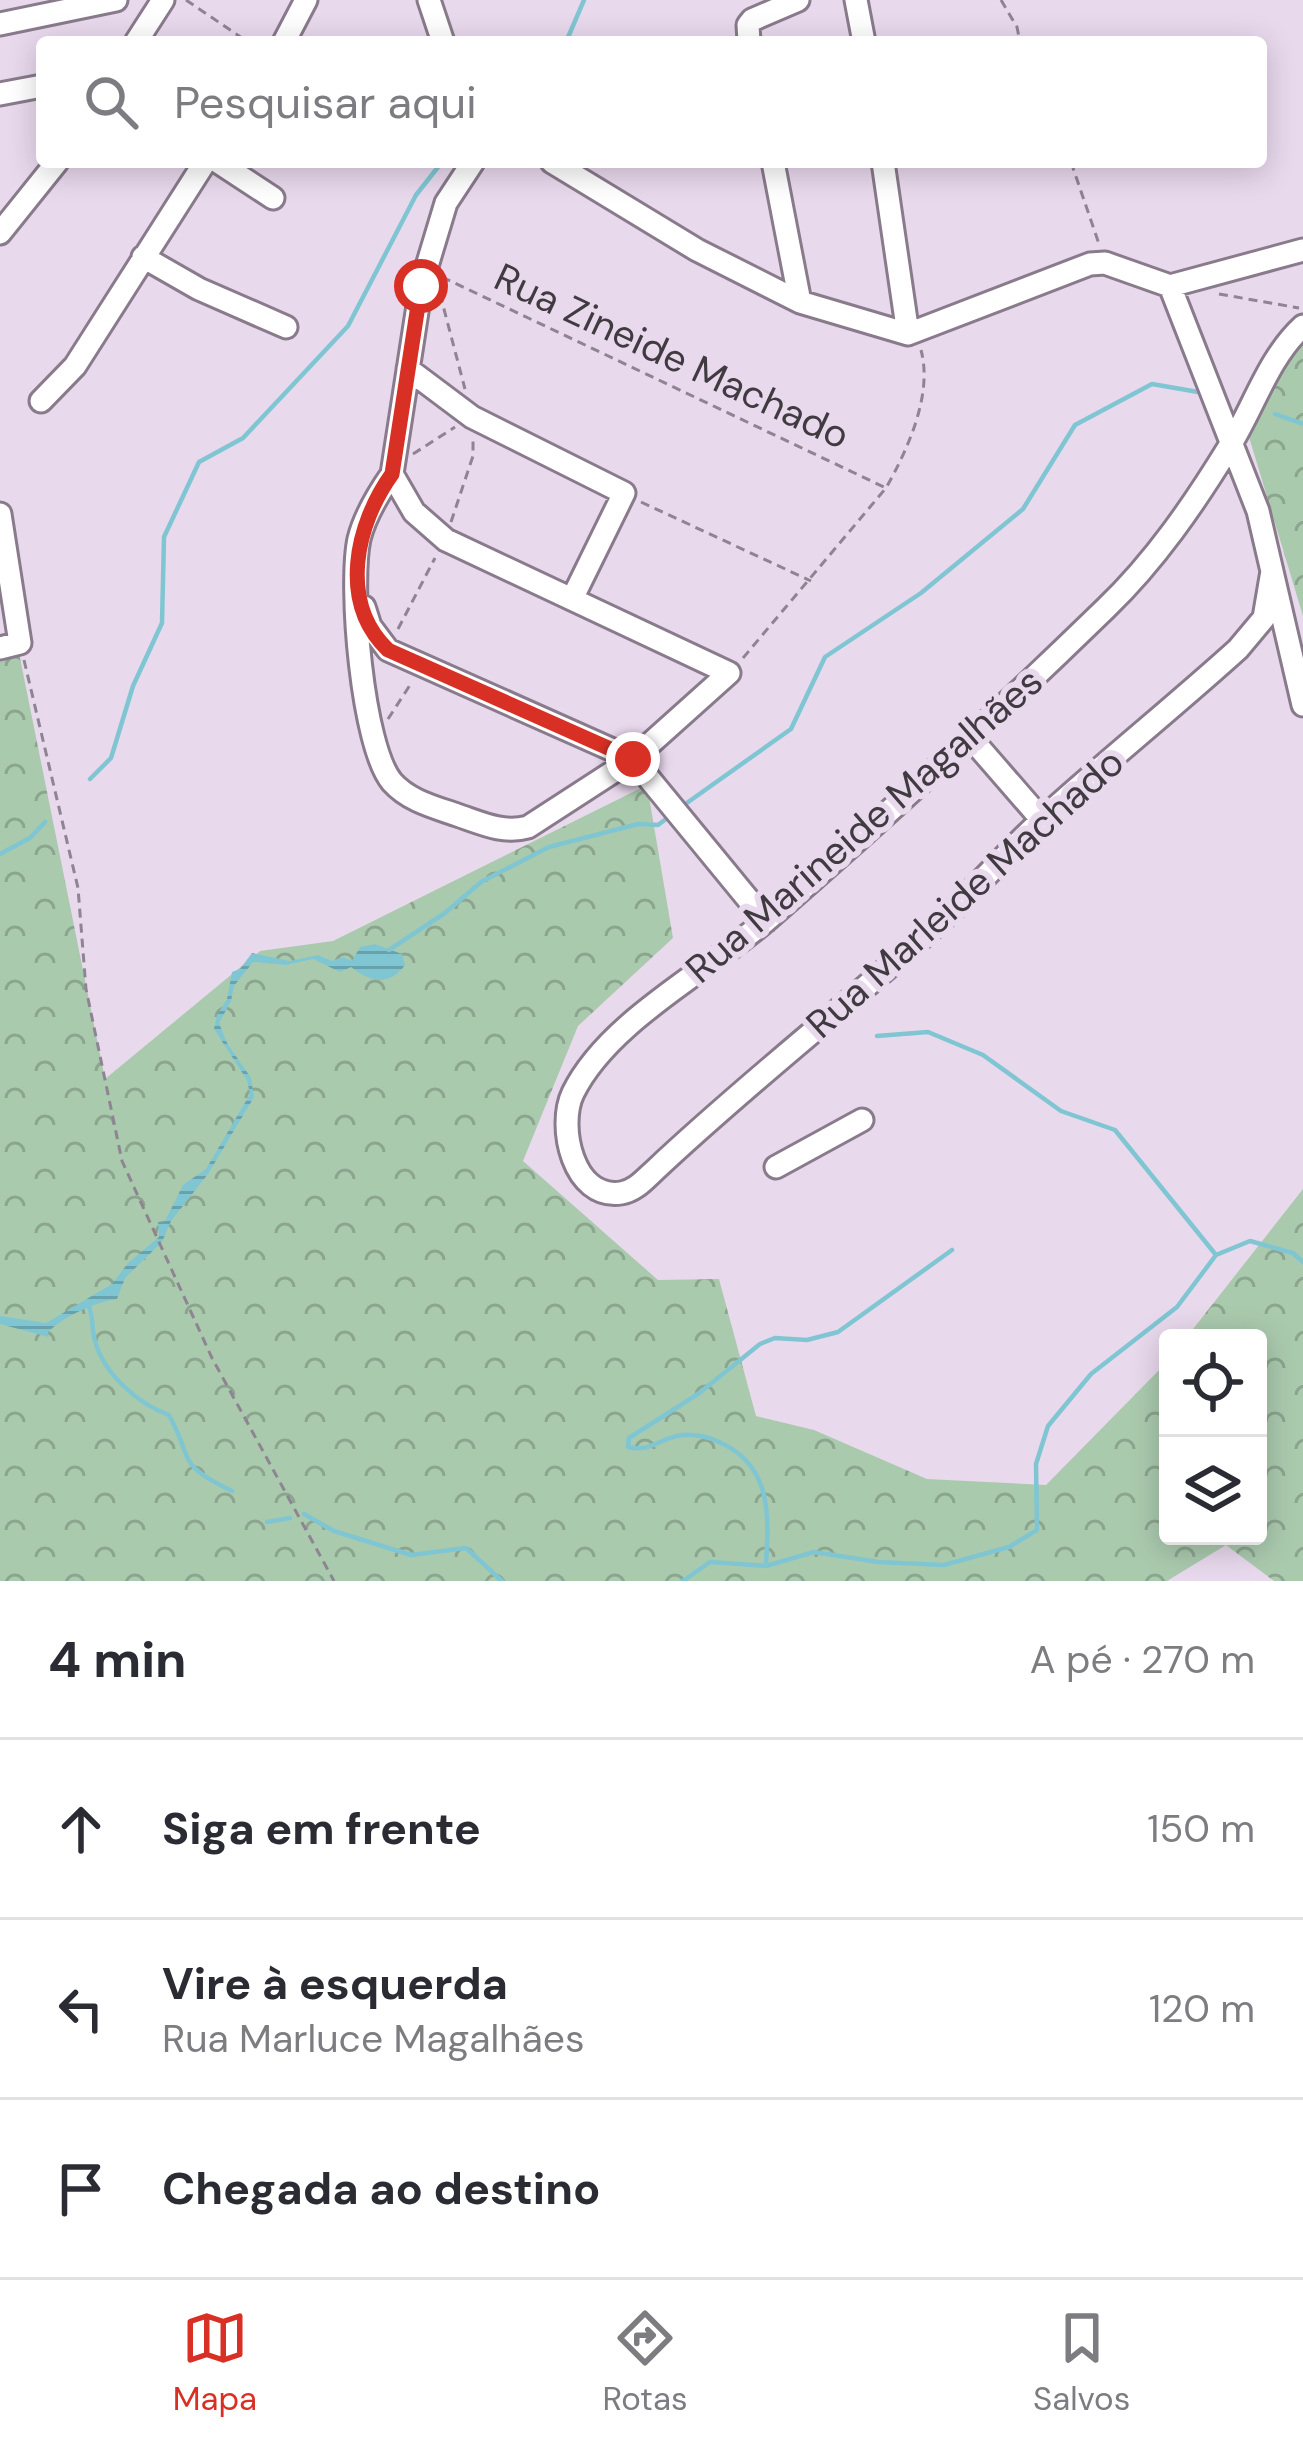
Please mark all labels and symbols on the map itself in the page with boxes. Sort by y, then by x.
street label: Rua Zineide Machado [486,251,858,461]
route start [394,259,448,313]
street label: Rua Marineide Magalhães [675,656,1053,994]
route end [606,732,660,786]
street label: Rua Marleide Machado [795,737,1135,1049]

